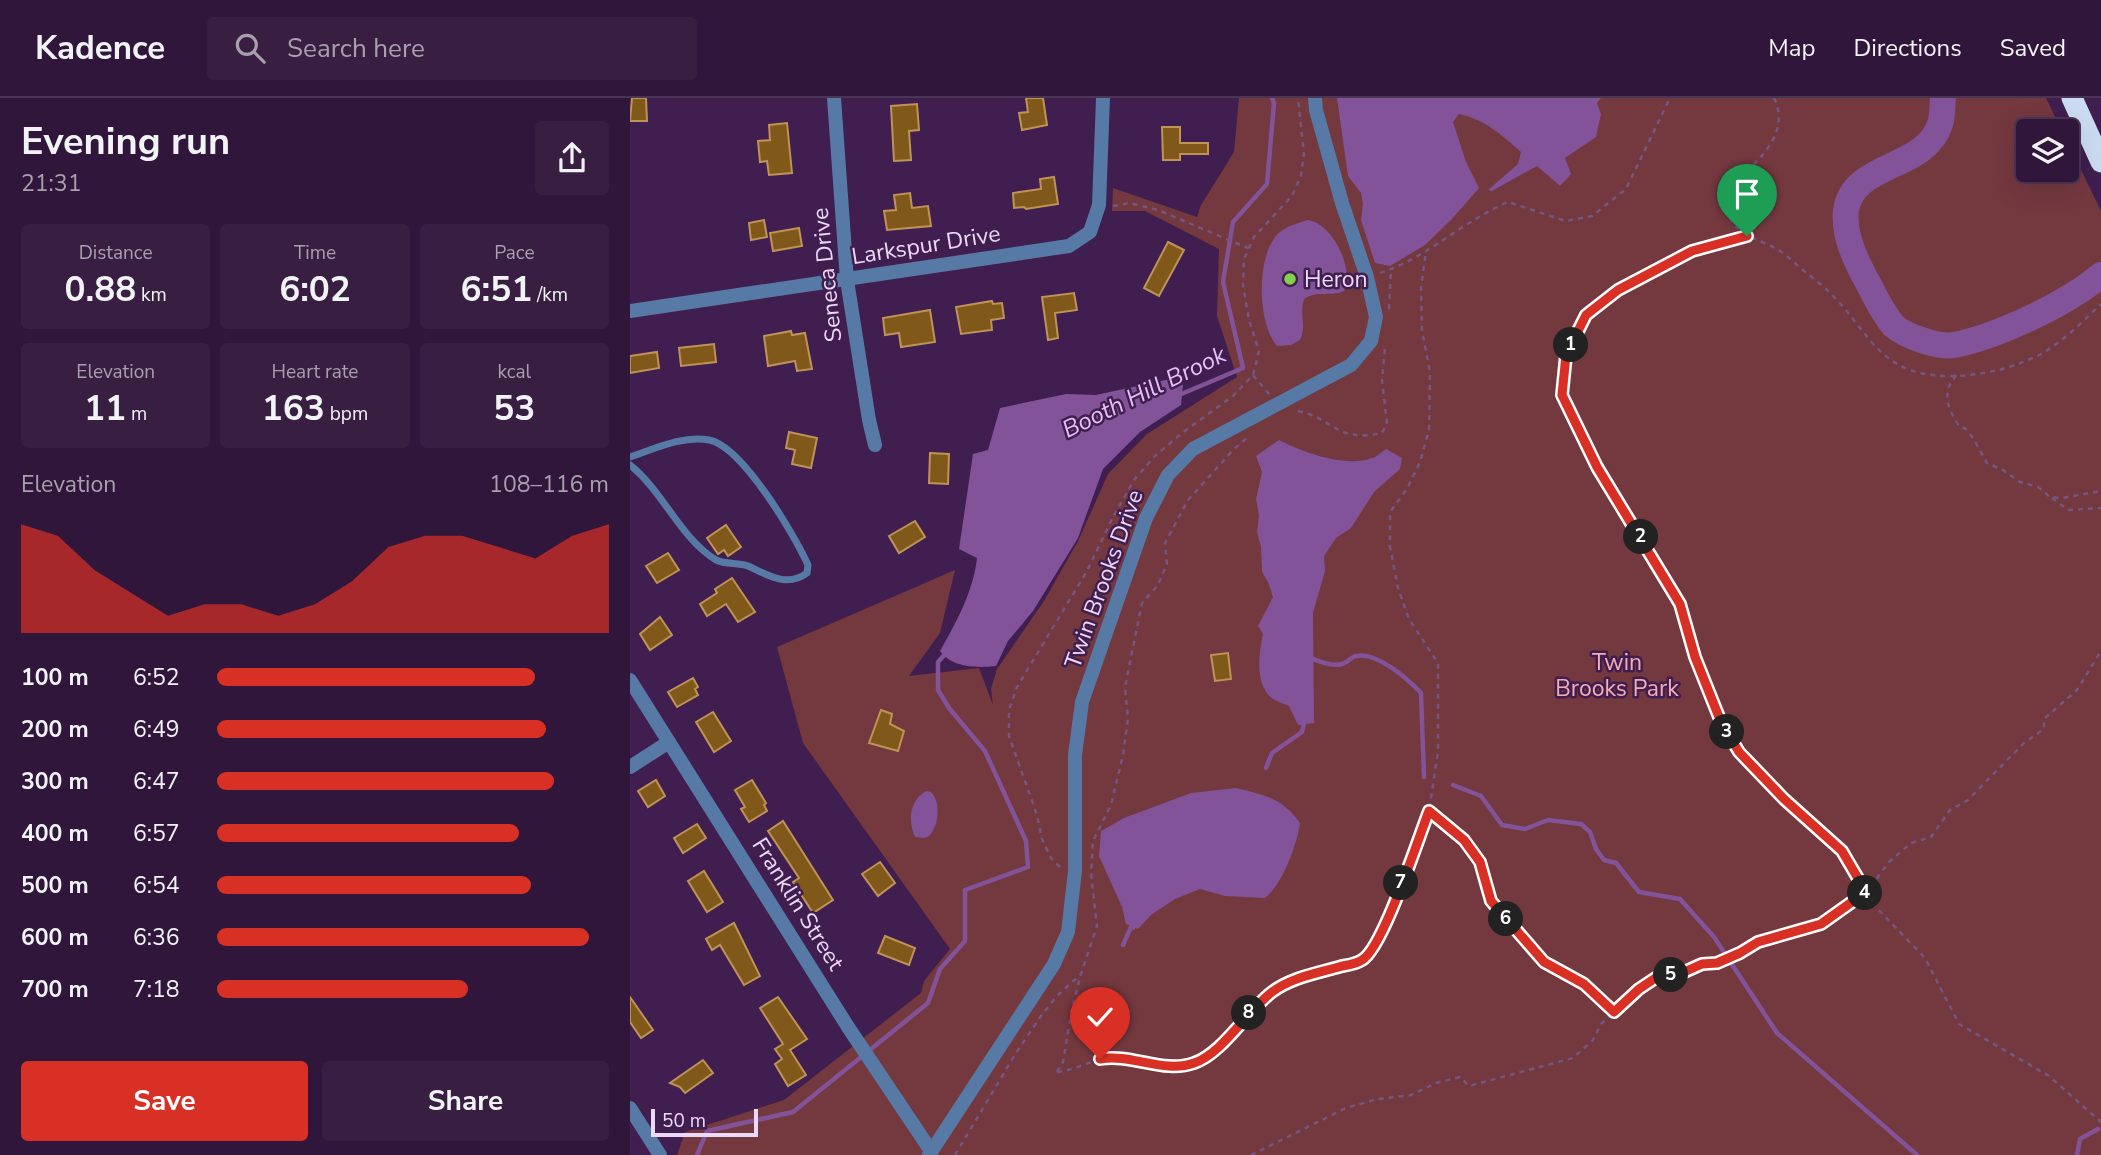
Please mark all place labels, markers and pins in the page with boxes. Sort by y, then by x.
pin [1717,164,1777,236]
place label: Heron [1304,264,1368,295]
marker: Heron [1282,271,1298,287]
pin: 1 [1553,328,1588,362]
pin: 2 [1623,520,1658,555]
pin: 3 [1710,714,1744,750]
pin: 7 [1384,866,1418,900]
pin: 4 [1848,876,1882,910]
pin: 6 [1488,902,1524,936]
pin: 5 [1654,958,1688,992]
pin [1070,987,1130,1059]
pin: 8 [1232,996,1266,1030]

